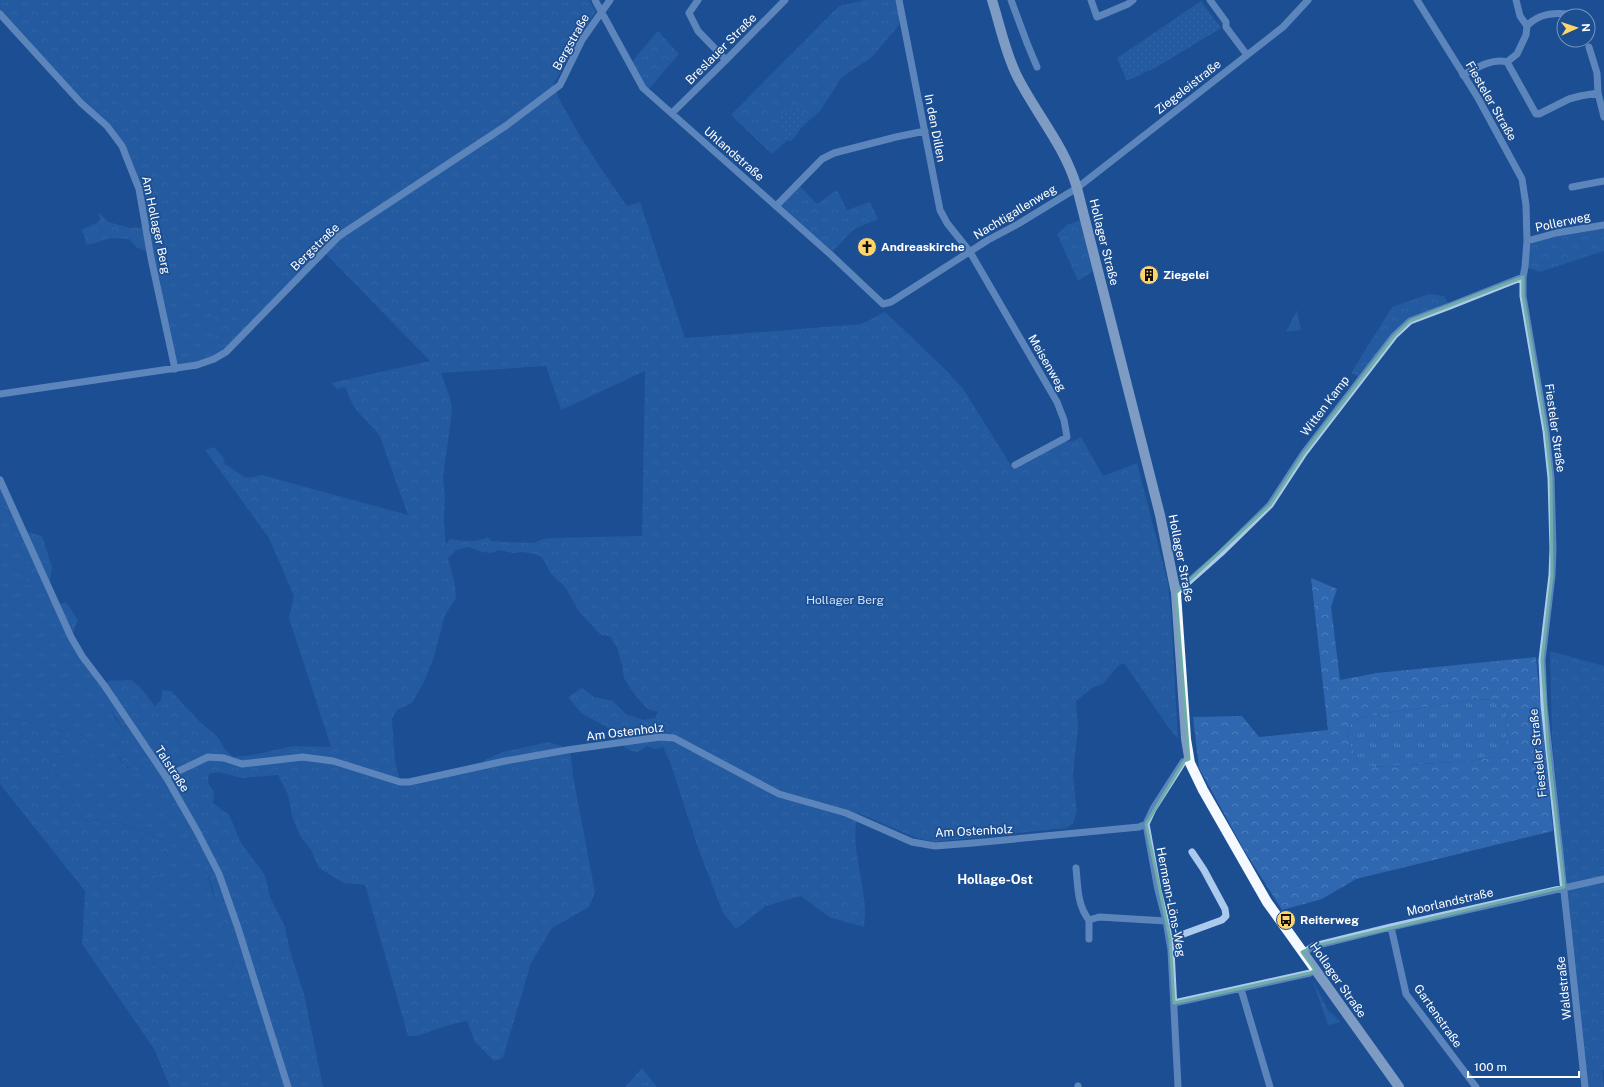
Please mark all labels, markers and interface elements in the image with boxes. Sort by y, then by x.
north arrow [1556,8,1596,48]
street label: Breslauer Straße [683,10,760,87]
street label: Bergstraße [550,11,592,73]
text: N [1580,23,1592,32]
street label: Ziegeleistraße [1152,57,1224,117]
street label: Fiesteler Straße [1463,59,1519,143]
street label: In den Dillen [922,93,948,163]
street label: Uhlandstraße [701,124,767,184]
street label: Am Hollager Berg [139,175,173,275]
street label: Nachtigallenweg [971,182,1059,242]
street label: Hollager Straße [1086,197,1122,287]
street label: Pollerweg [1534,209,1592,235]
street label: Bergstraße [288,220,342,274]
church icon: Andreaskirche [856,236,878,258]
place label: Andreaskirche [881,240,965,254]
building icon: Ziegelei [1138,264,1160,286]
place label: Ziegelei [1163,268,1209,282]
street label: Meisenweg [1025,332,1069,394]
street label: Witten Kamp [1298,373,1352,439]
street label: Fiesteler Straße [1542,383,1568,473]
street label: Hollager Straße [1166,513,1196,603]
park label: Hollager Berg [806,593,884,607]
street label: Fiesteler Straße [1526,708,1550,798]
street label: Am Ostenholz [585,720,665,744]
street label: Talstraße [152,743,192,795]
street label: Am Ostenholz [935,822,1013,840]
street label: Hermann-Löns-Weg [1153,846,1189,958]
district label: Hollage-Ost [957,872,1033,887]
street label: Moorlandstraße [1405,885,1495,919]
bus stop icon: Reiterweg [1275,909,1297,931]
place label: Reiterweg [1300,913,1359,927]
street label: Hollager Straße [1307,940,1369,1021]
street label: Waldstraße [1554,955,1574,1020]
street label: Gartenstraße [1411,982,1465,1050]
scale bar [1468,1053,1579,1079]
text: 100 m [1474,1060,1507,1074]

